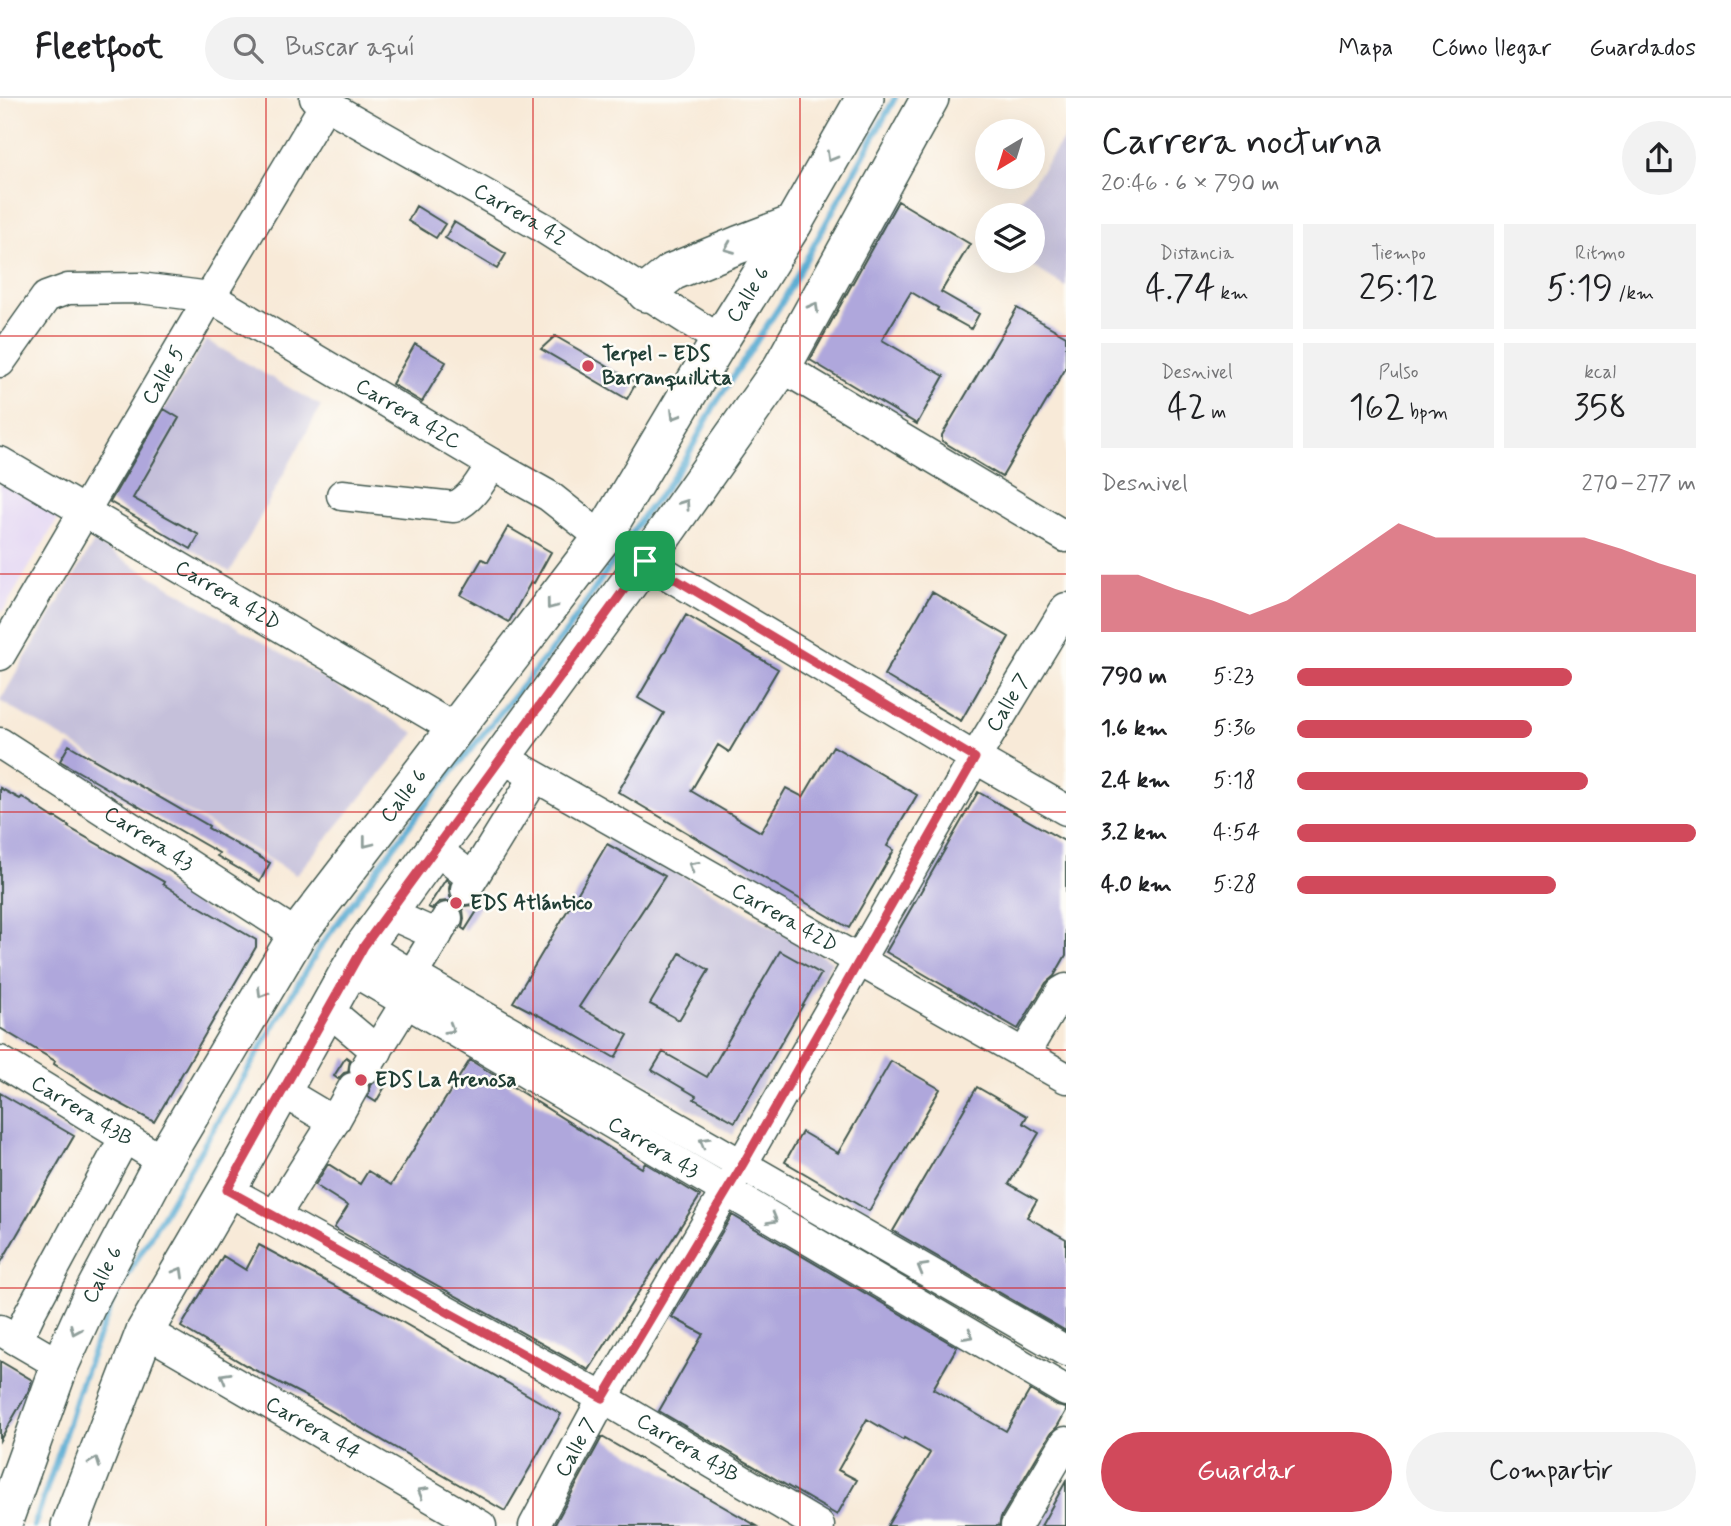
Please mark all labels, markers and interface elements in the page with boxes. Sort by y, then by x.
search box [205,17,695,80]
text: Fleetfoot [35,26,163,70]
icon: search [229,29,267,67]
text: Buscar aquí [285,31,416,65]
text: Mapa [1338,33,1393,64]
text: Cómo llegar [1431,33,1551,64]
text: Guardados [1589,33,1696,64]
text: Carrera nocturna [1101,118,1383,167]
north arrow [975,119,1045,189]
map controls [975,119,1045,273]
button: share [1622,121,1696,195]
one-way arrow [826,150,839,163]
text: 20:46 · 6 × 790 m [1101,169,1280,199]
street label: Carrera 42 [468,177,572,253]
button: layers [975,203,1045,273]
one-way arrow [724,240,736,254]
text: Distancia [1160,241,1234,266]
text: Tiempo [1371,241,1426,266]
text: Ritmo [1575,241,1625,266]
street label: Calle 6 [720,261,777,328]
text: 4.74 [1145,266,1215,312]
text: 25:12 [1359,266,1438,312]
text: 5:19 [1546,266,1613,312]
text: km [1215,281,1248,306]
text: /km [1613,281,1654,306]
one-way arrow [806,302,819,314]
place label: Terpel - EDS Barranquillita [602,340,732,392]
street label: Calle 5 [136,341,192,410]
marker: Terpel - EDS Barranquillita [580,358,596,374]
text: Desnivel [1161,360,1233,385]
text: Pulso [1379,360,1418,385]
text: kcal [1584,360,1616,385]
street label: Carrera 42C [350,372,466,457]
text: 42 [1167,385,1206,431]
text: 162 [1349,385,1405,431]
text: 358 [1573,385,1627,431]
text: m [1206,400,1226,425]
text: bpm [1405,400,1448,425]
one-way arrow [671,407,684,420]
text: Desnivel [1101,469,1188,499]
text: 270–277 m [1581,469,1696,499]
one-way arrow [677,499,689,512]
pin [615,531,675,591]
icon: arrive [626,542,664,580]
street label: Carrera 42D [170,554,286,638]
one-way arrow [546,597,559,609]
text: 790 m [1101,662,1167,692]
text: 5:23 [1213,662,1254,692]
street label: Calle 7 [980,668,1037,737]
text: 1.6 km [1101,714,1168,744]
text: 5:36 [1213,714,1256,744]
street label: Calle 6 [374,763,434,829]
text: 2.4 km [1101,766,1170,796]
text: 5:18 [1213,766,1256,796]
street label: Carrera 43 [98,800,199,878]
text: 3.2 km [1101,818,1167,848]
text: 4:54 [1213,818,1260,848]
one-way arrow [363,836,376,848]
one-way arrow [687,861,700,874]
text: 4.0 km [1101,870,1172,900]
text: 5:28 [1213,870,1257,900]
street label: Carrera 42D [726,877,843,959]
place label: EDS Atlántico [470,889,593,917]
marker: EDS Atlántico [448,895,464,911]
one-way arrow [257,986,270,999]
one-way arrow [443,1021,456,1034]
place label: EDS La Arenosa [375,1066,517,1094]
street label: Carrera 43B [26,1069,138,1153]
marker: EDS La Arenosa [353,1072,369,1088]
street label: Carrera 43 [602,1110,704,1186]
one-way arrow [698,1137,711,1150]
one-way arrow [766,1211,779,1224]
street label: Calle 6 [76,1241,130,1309]
one-way arrow [917,1263,929,1276]
one-way arrow [171,1267,184,1279]
one-way arrow [70,1323,84,1335]
one-way arrow [962,1326,975,1339]
one-way arrow [220,1373,233,1386]
street label: Carrera 44 [260,1390,366,1467]
street label: Carrera 43B [631,1407,744,1489]
street label: Calle 7 [549,1413,604,1482]
button: Guardar [1101,1432,1392,1512]
button: Compartir [1406,1432,1696,1512]
one-way arrow [86,1457,100,1469]
one-way arrow [416,1487,429,1500]

